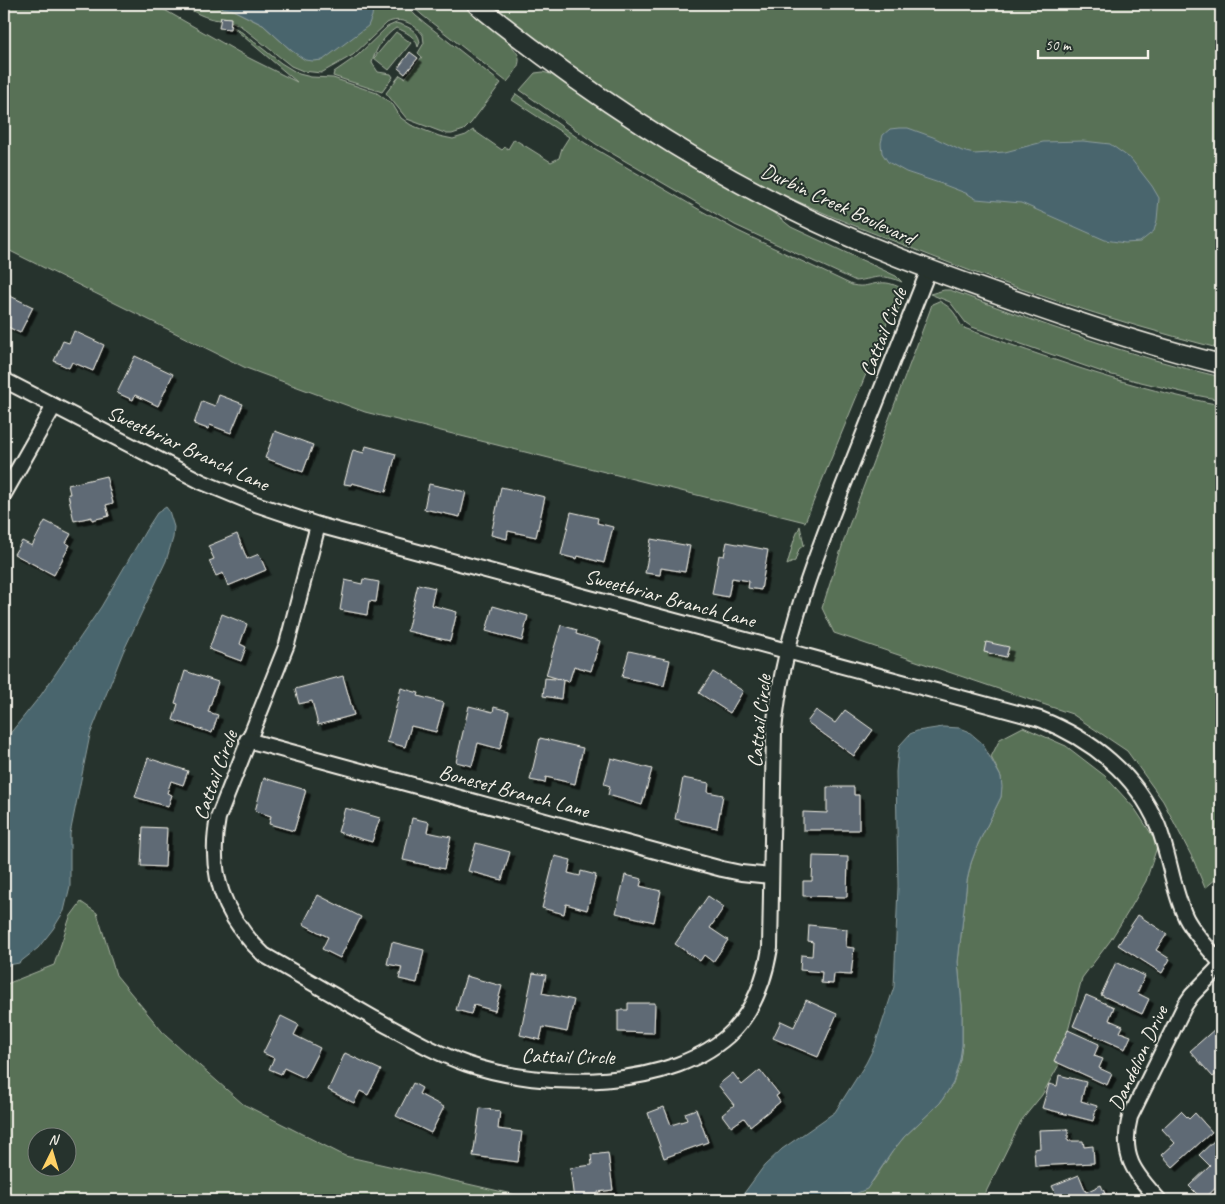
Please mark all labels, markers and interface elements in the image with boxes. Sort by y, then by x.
scale bar [1038,28,1148,60]
text: 50 m [1045,36,1072,55]
street label: Durbin Creek Boulevard [757,157,921,252]
street label: Cattail Circle [854,283,913,380]
street label: Sweetbriar Branch Lane [103,399,275,498]
street label: Sweetbriar Branch Lane [582,563,760,634]
street label: Cattail Circle [741,672,777,769]
street label: Cattail Circle [187,726,244,823]
street label: Boneset Branch Lane [436,759,593,824]
street label: Dandelion Drive [1102,1000,1174,1115]
street label: Cattail Circle [521,1042,616,1070]
north arrow [28,1126,78,1176]
text: N [48,1131,60,1149]

